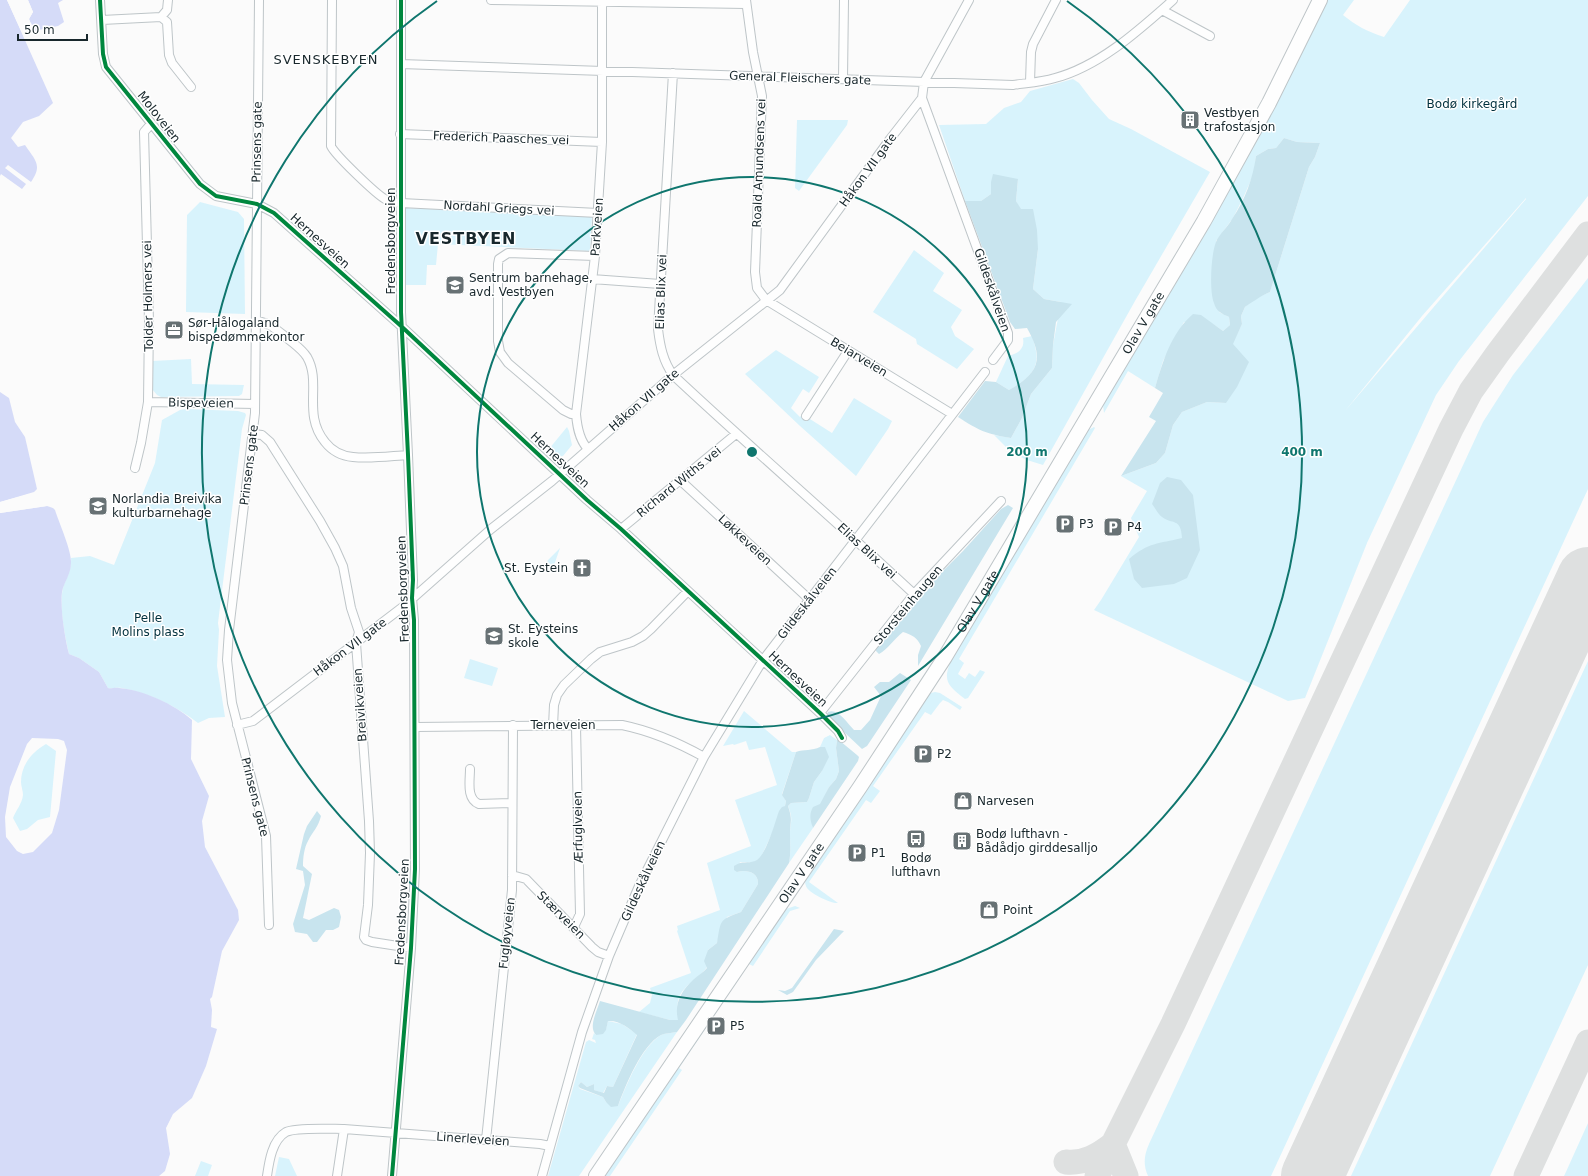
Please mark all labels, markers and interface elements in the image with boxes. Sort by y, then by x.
scale bar [18,16,87,42]
text: 50 m [24,23,55,37]
district label: SVENSKEBYEN [273,52,379,67]
street label: General Fleischers gate [729,69,871,87]
street label: Moloveien [135,89,183,145]
park label: Bodø kirkegård [1427,97,1517,111]
street label: Roald Amundsens vei [750,98,768,228]
street label: Prinsens gate [249,101,265,183]
place label: Vestbyen trafostasjon [1204,106,1275,134]
building icon: Vestbyen trafostasjon [1179,109,1201,131]
street label: Frederich Paasches vei [433,129,569,147]
street label: Håkon VII gate [837,130,899,210]
street label: Fredensborgveien [384,187,398,295]
street label: Parkveien [588,197,606,257]
street label: Nordahl Griegs vei [443,198,555,218]
street label: Hernesveien [287,211,353,271]
district label: VESTBYEN [416,229,516,248]
street label: Tolder Holmers vei [140,240,156,353]
street label: Gildeskålveien [971,246,1013,334]
street label: Elias Blix vei [653,254,669,330]
place label: Sentrum barnehage, avd. Vestbyen [469,271,593,299]
school or university icon: Sentrum barnehage, avd. Vestbyen [444,274,466,296]
street label: Olav V gate [1119,289,1167,357]
place label: Sør-Hålogaland bispedømmekontor [188,316,304,344]
office icon: Sør-Hålogaland bispedømmekontor [163,319,185,341]
street label: Beiarveien [828,335,890,379]
street label: Håkon VII gate [606,366,682,434]
street label: Bispeveien [168,395,234,411]
street label: Prinsens gate [237,424,261,506]
street label: Hernesveien [528,429,592,491]
street label: Richard Withs vei [634,444,724,520]
centre of rings [745,445,759,459]
text: 200 m [1006,445,1048,459]
text: 400 m [1281,445,1323,459]
place label: Norlandia Breivika kulturbarnehage [112,492,222,520]
school or university icon: Norlandia Breivika kulturbarnehage [87,495,109,517]
street label: Løkkeveien [715,512,775,568]
parking icon: P3 [1054,513,1076,535]
parking icon: P4 [1102,516,1124,538]
place label: P3 [1079,517,1094,531]
street label: Elias Blix vei [835,520,899,582]
place label: P4 [1127,520,1142,534]
street label: Fredensborgveien [394,535,412,643]
church icon: St. Eystein [571,557,593,579]
place label: St. Eystein [504,561,568,575]
street label: Storsteinhaugen [871,563,945,647]
street label: Gildeskålveien [775,564,839,642]
street label: Olav V gate [954,568,1002,635]
park label: Pelle Molins plass [112,611,184,639]
street label: Håkon VII gate [311,615,389,679]
place label: St. Eysteins skole [508,622,578,650]
school or university icon: St. Eysteins skole [483,625,505,647]
street label: Hernesveien [766,648,830,710]
street label: Breivikveien [350,668,370,742]
street label: Terneveien [529,718,596,732]
parking icon: P2 [912,743,934,765]
place label: P2 [937,747,952,761]
street label: Prinsens gate [238,756,272,838]
shop icon: Narvesen [952,790,974,812]
street label: Ærfuglveien [570,791,586,863]
place label: Narvesen [977,794,1034,808]
place label: Bodø lufthavn - Bådådjo girddesalljo [976,827,1098,855]
bus stop icon: Bodø lufthavn [905,828,927,850]
building icon: Bodø lufthavn - Bådådjo girddesalljo [951,830,973,852]
street label: Gildeskålveien [618,838,668,924]
street label: Olav V gate [776,840,827,906]
parking icon: P1 [846,842,868,864]
place label: P1 [871,846,886,860]
place label: Bodø lufthavn [891,851,941,879]
street label: Fredensborgveien [392,858,412,966]
street label: Stærveien [534,888,588,942]
street label: Fugløyveien [496,896,518,970]
shop icon: Point [978,899,1000,921]
place label: Point [1003,903,1033,917]
parking icon: P5 [705,1015,727,1037]
place label: P5 [730,1019,745,1033]
street label: Linerleveien [436,1129,510,1149]

